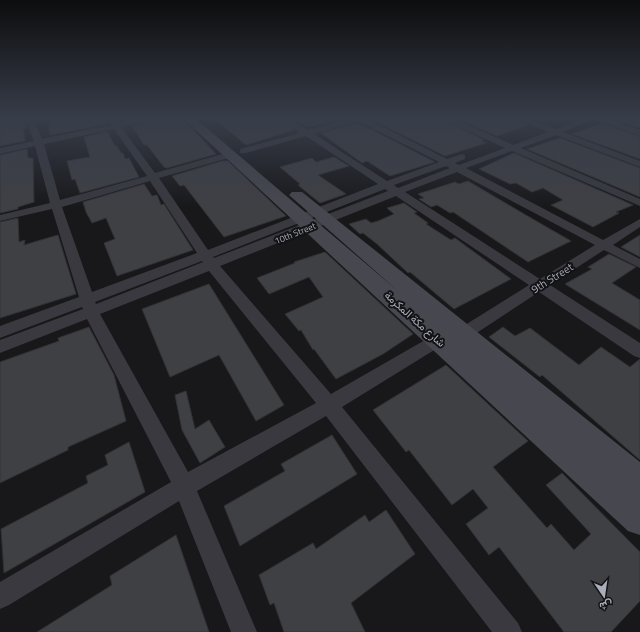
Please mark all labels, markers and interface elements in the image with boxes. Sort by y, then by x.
street label: 10th Street [273,219,318,247]
street label: 9th Street [528,259,576,297]
street label: شارع مكة المكرمة [381,287,449,351]
north arrow [584,576,624,616]
text: ش [598,596,614,615]

